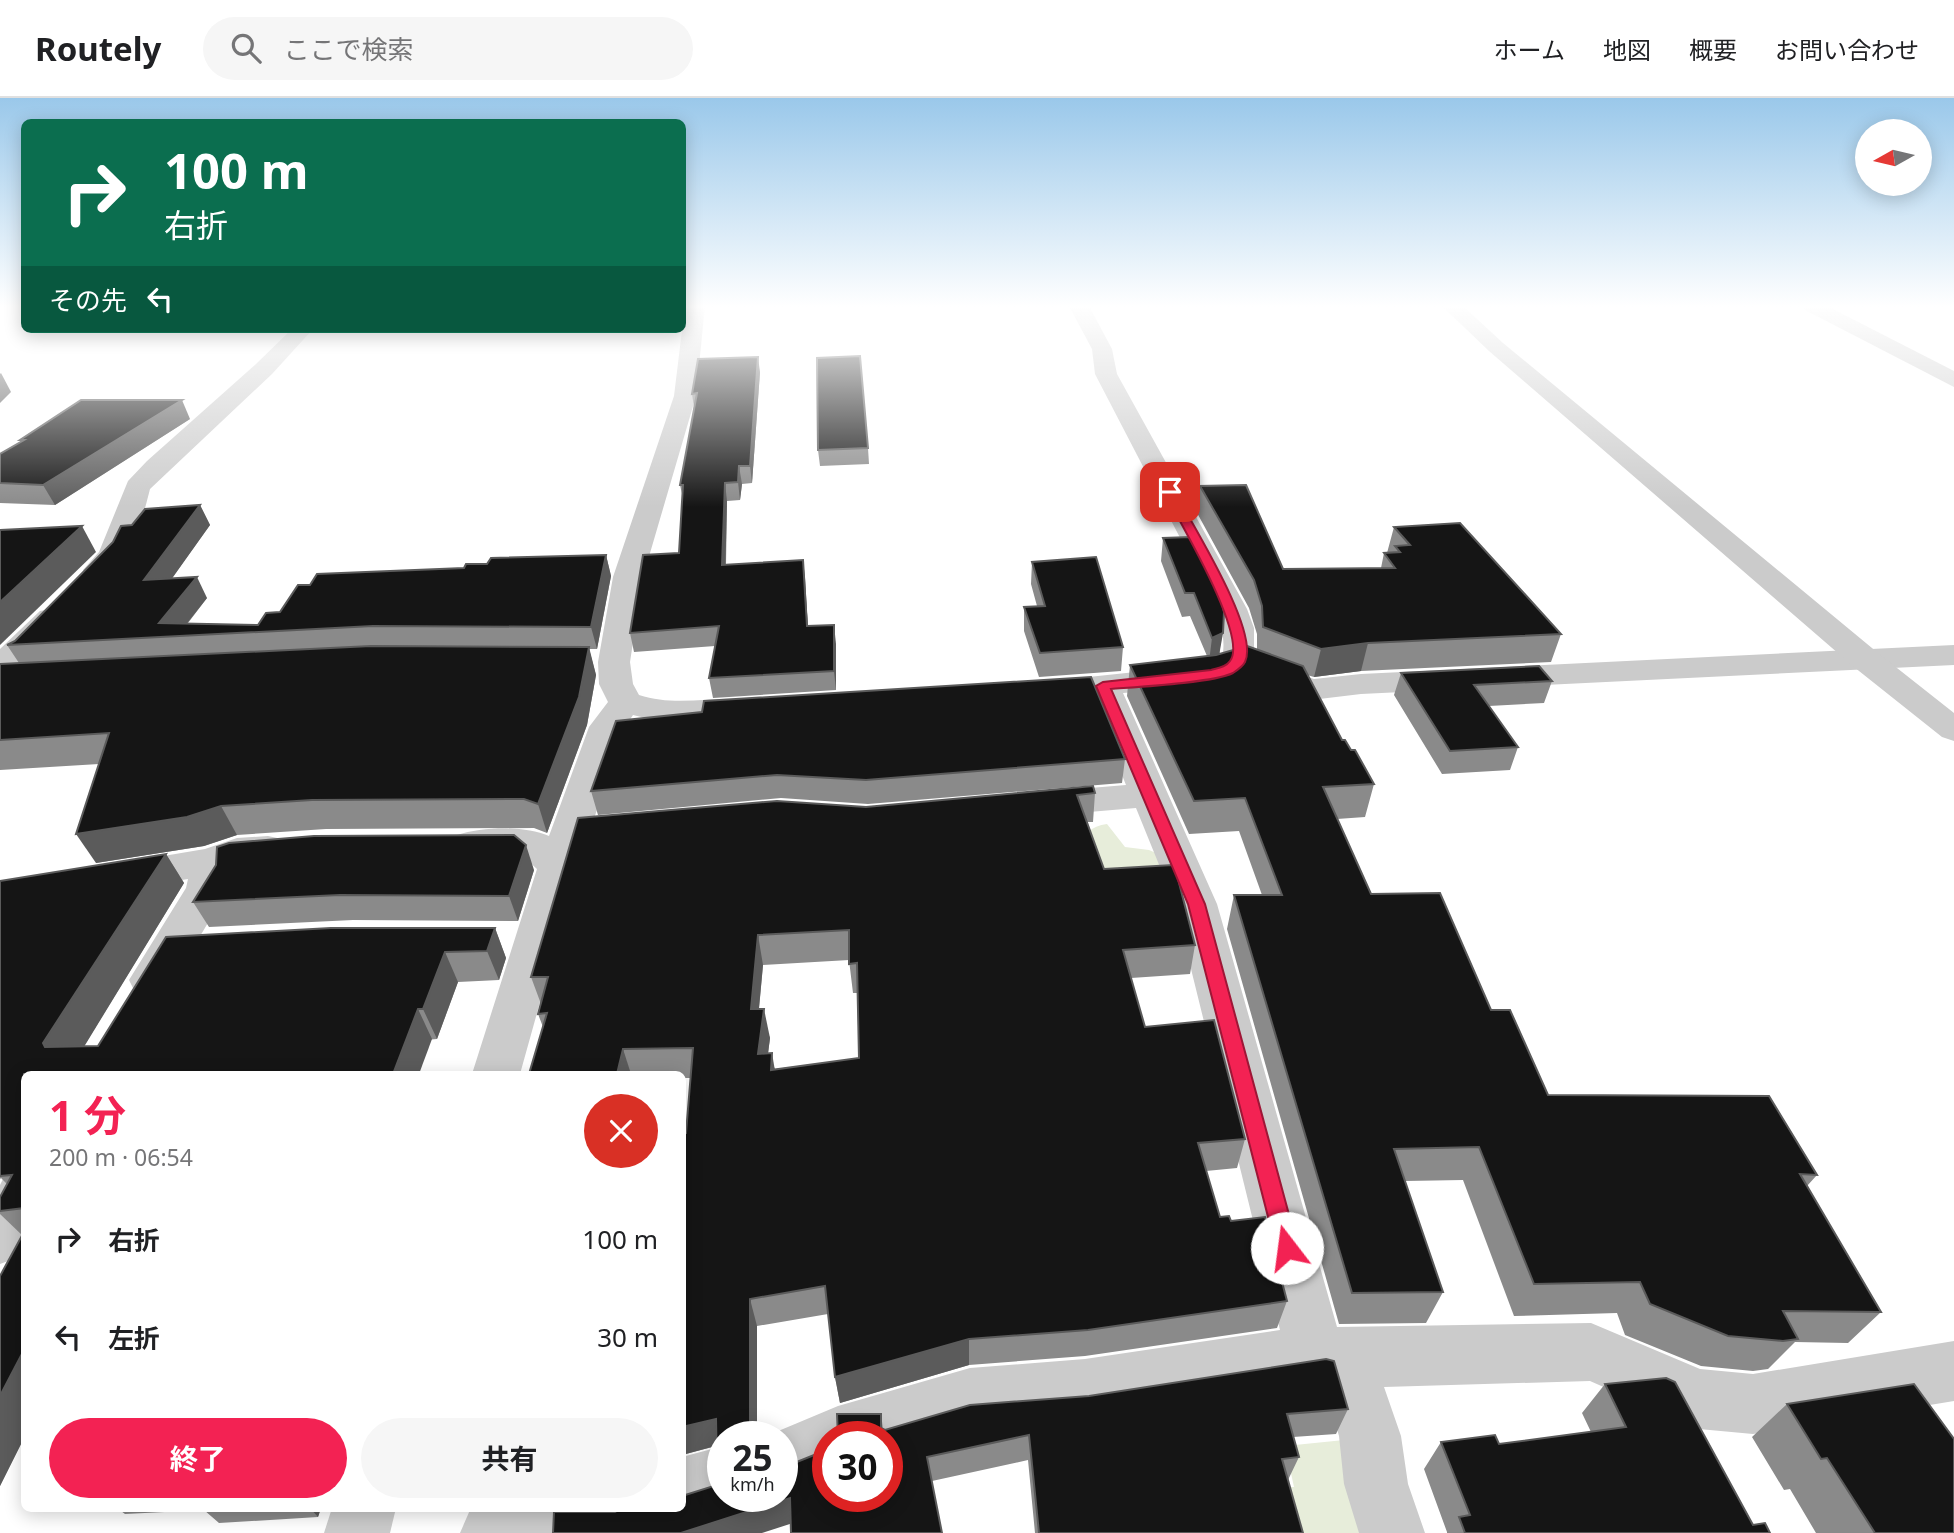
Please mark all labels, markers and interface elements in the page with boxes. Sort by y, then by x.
search box [203,17,693,80]
text: Routely [35,26,161,71]
icon: search [227,29,265,67]
text: ここで検索 [283,31,413,67]
text: ホーム [1494,33,1565,66]
text: 地図 [1603,33,1651,66]
text: 概要 [1689,33,1737,66]
text: お問い合わせ [1775,33,1919,66]
north arrow [1855,119,1932,196]
map controls [1855,119,1932,196]
text: 100 m [164,137,309,203]
icon: right [49,147,140,238]
text: 右折 [164,203,228,246]
icon: left [141,280,179,318]
text: その先 [49,282,127,318]
pin [1140,462,1200,522]
icon: arrive [1151,473,1189,511]
text: 1 分 [49,1086,126,1143]
button: close [584,1094,658,1168]
text: 200 m · 06:54 [49,1141,193,1173]
position arrow [1250,1211,1324,1285]
icon: right [49,1220,87,1258]
text: 100 m [582,1221,658,1257]
text: 右折 [108,1222,160,1258]
icon: left [49,1318,87,1356]
text: 30 m [597,1319,658,1355]
text: 左折 [108,1320,160,1356]
button: 終了 [49,1418,347,1498]
button: 共有 [361,1418,658,1498]
speed limit sign: 30 [812,1421,903,1512]
text: 25 [732,1434,773,1481]
text: km/h [730,1472,775,1496]

